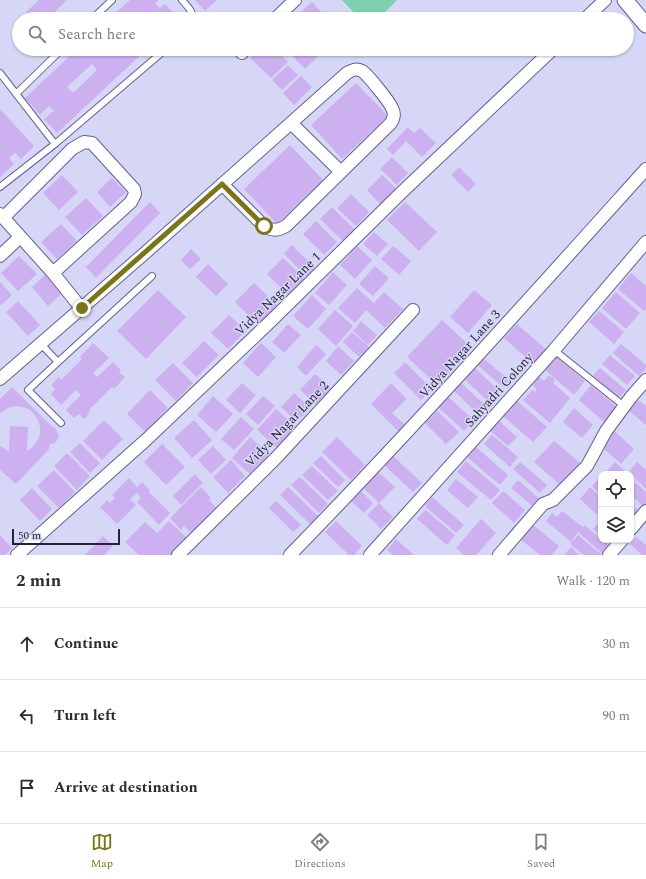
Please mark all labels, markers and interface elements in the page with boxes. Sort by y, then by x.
search box [12,12,634,56]
icon: search [26,23,48,45]
text: Search here [58,23,136,46]
route start [255,217,273,235]
street label: Vidya Nagar Lane 1 [230,247,326,341]
route end [73,299,91,317]
street label: Vidya Nagar Lane 3 [415,305,506,403]
street label: Sahyadri Colony [460,348,538,432]
street label: Vidya Nagar Lane 2 [240,376,334,472]
map controls [598,471,634,543]
button: locate [598,471,634,507]
button: layers [598,507,634,543]
scale bar [12,527,120,546]
text: 50 m [18,527,41,544]
text: 2 min [16,568,61,594]
text: Walk · 120 m [556,571,630,591]
text: Continue [54,632,119,655]
icon: ahead [16,633,38,655]
text: 30 m [603,634,630,654]
text: Turn left [54,704,116,727]
icon: left [16,705,38,727]
text: 90 m [603,706,630,726]
text: Arrive at destination [54,776,198,799]
icon: arrive [16,777,38,799]
tab: Map [91,831,113,872]
tab: Directions [294,831,346,872]
tab: Saved [527,831,555,872]

